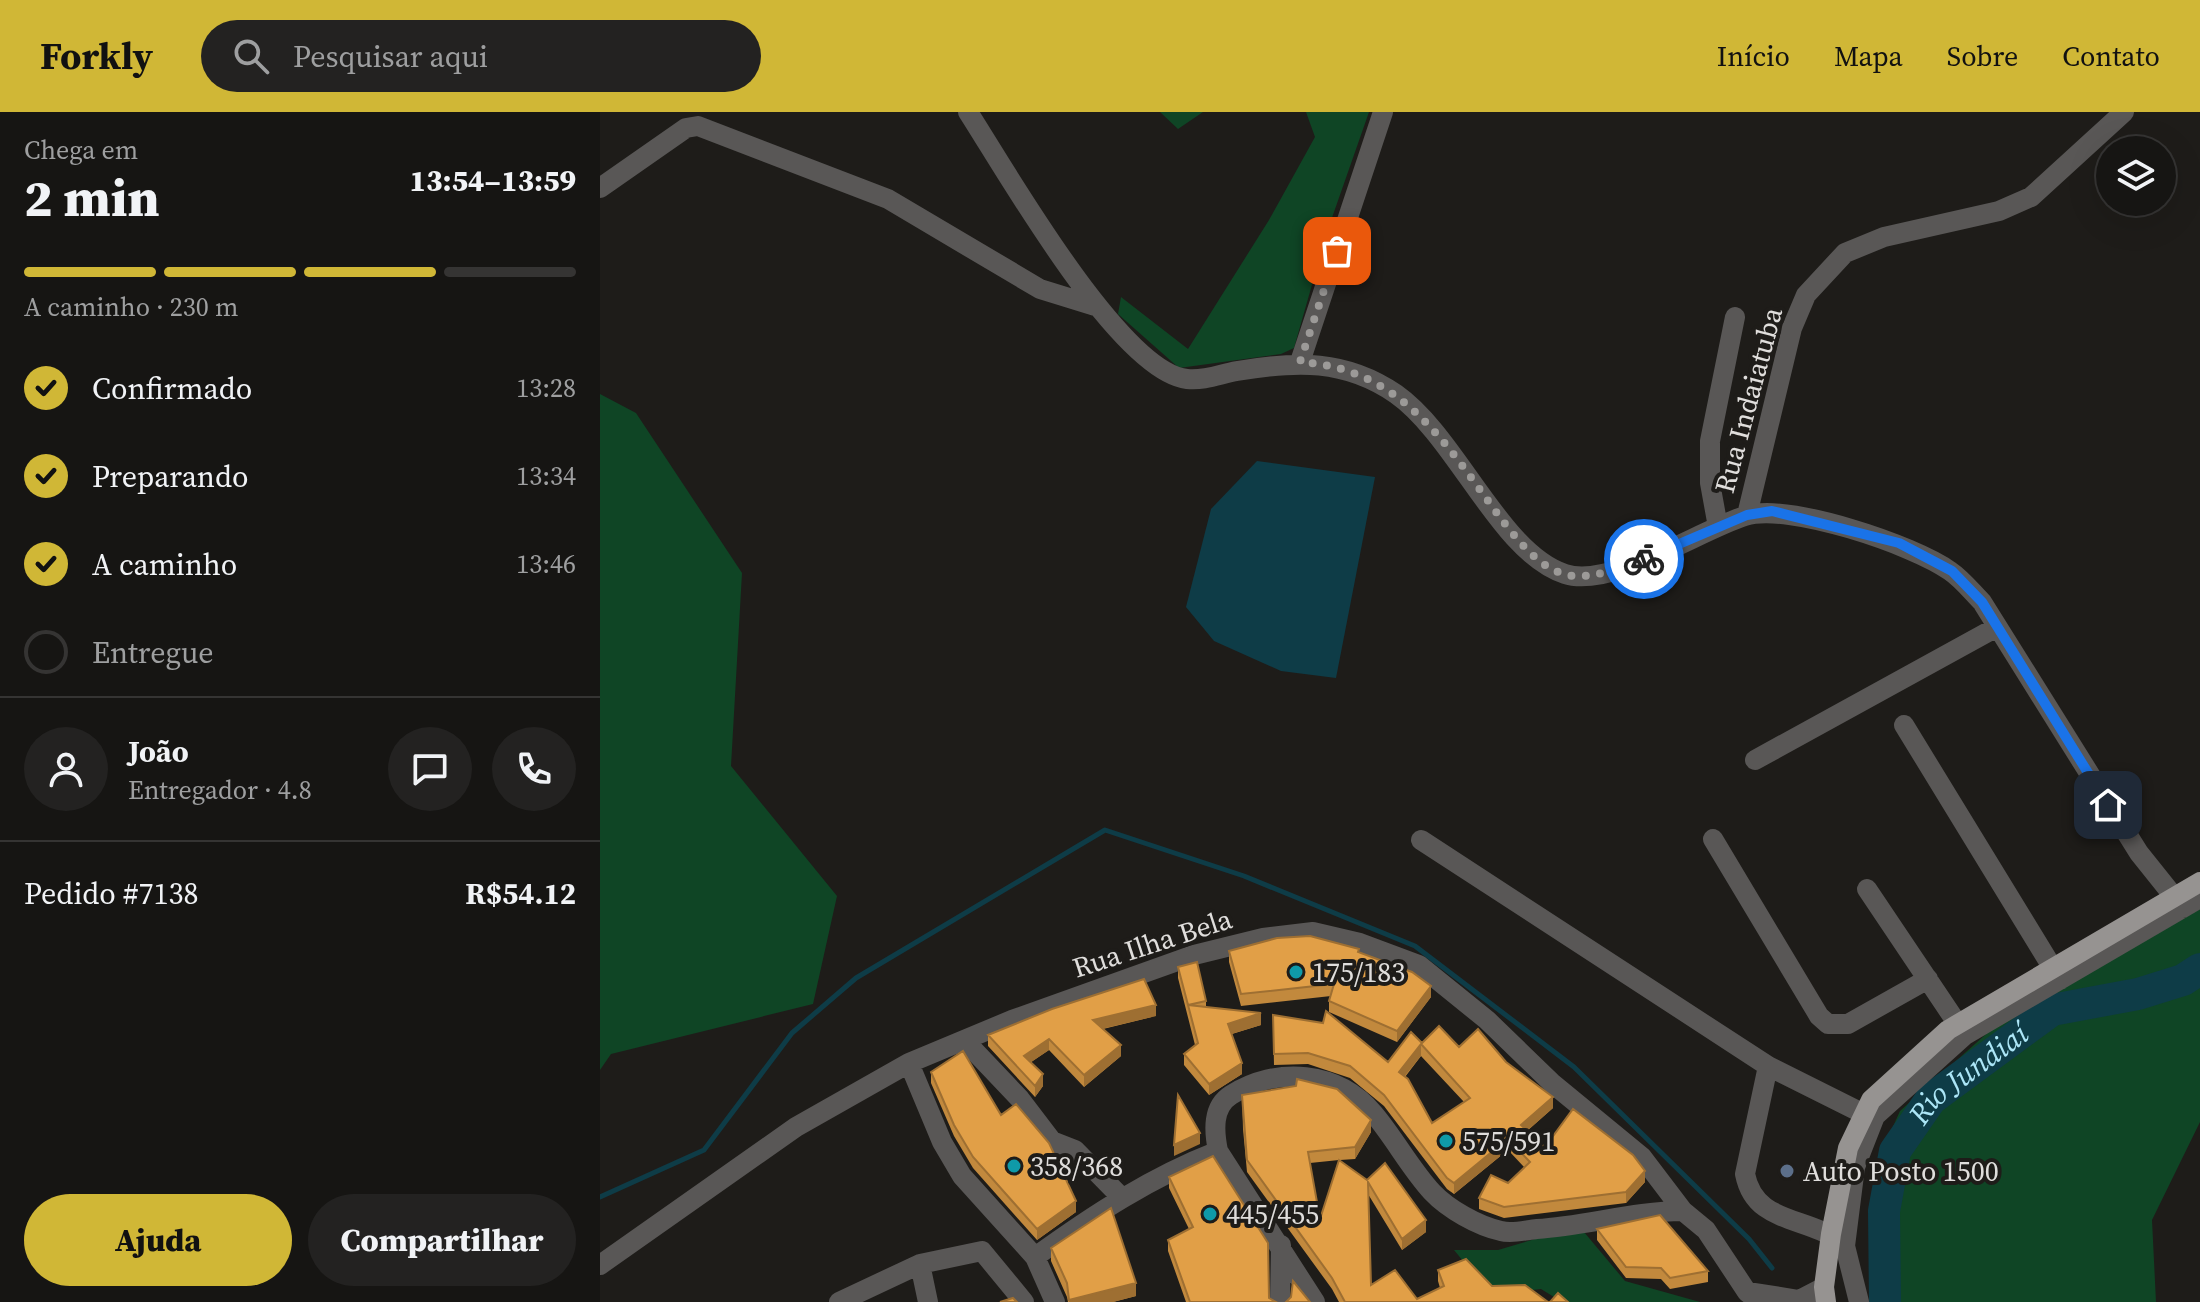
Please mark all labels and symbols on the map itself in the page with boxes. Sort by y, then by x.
pin [1303,217,1371,285]
street label: Rua Indaiatuba [1705,302,1791,497]
courier [1604,519,1684,599]
pin [2074,771,2142,839]
street label: Rua Ilha Bela [1068,899,1237,987]
place label: 175/183 [1312,953,1405,991]
marker: 175/183 [1287,963,1305,981]
water label: Rio Jundiaí [1898,1012,2038,1133]
place label: 575/591 [1462,1122,1555,1160]
marker: 575/591 [1437,1132,1455,1150]
place label: 358/368 [1030,1147,1123,1185]
place label: Auto Posto 1500 [1803,1152,1999,1190]
marker: 358/368 [1005,1157,1023,1175]
marker: Auto Posto 1500 [1778,1162,1796,1180]
place label: 445/455 [1226,1195,1319,1233]
marker: 445/455 [1201,1205,1219,1223]

